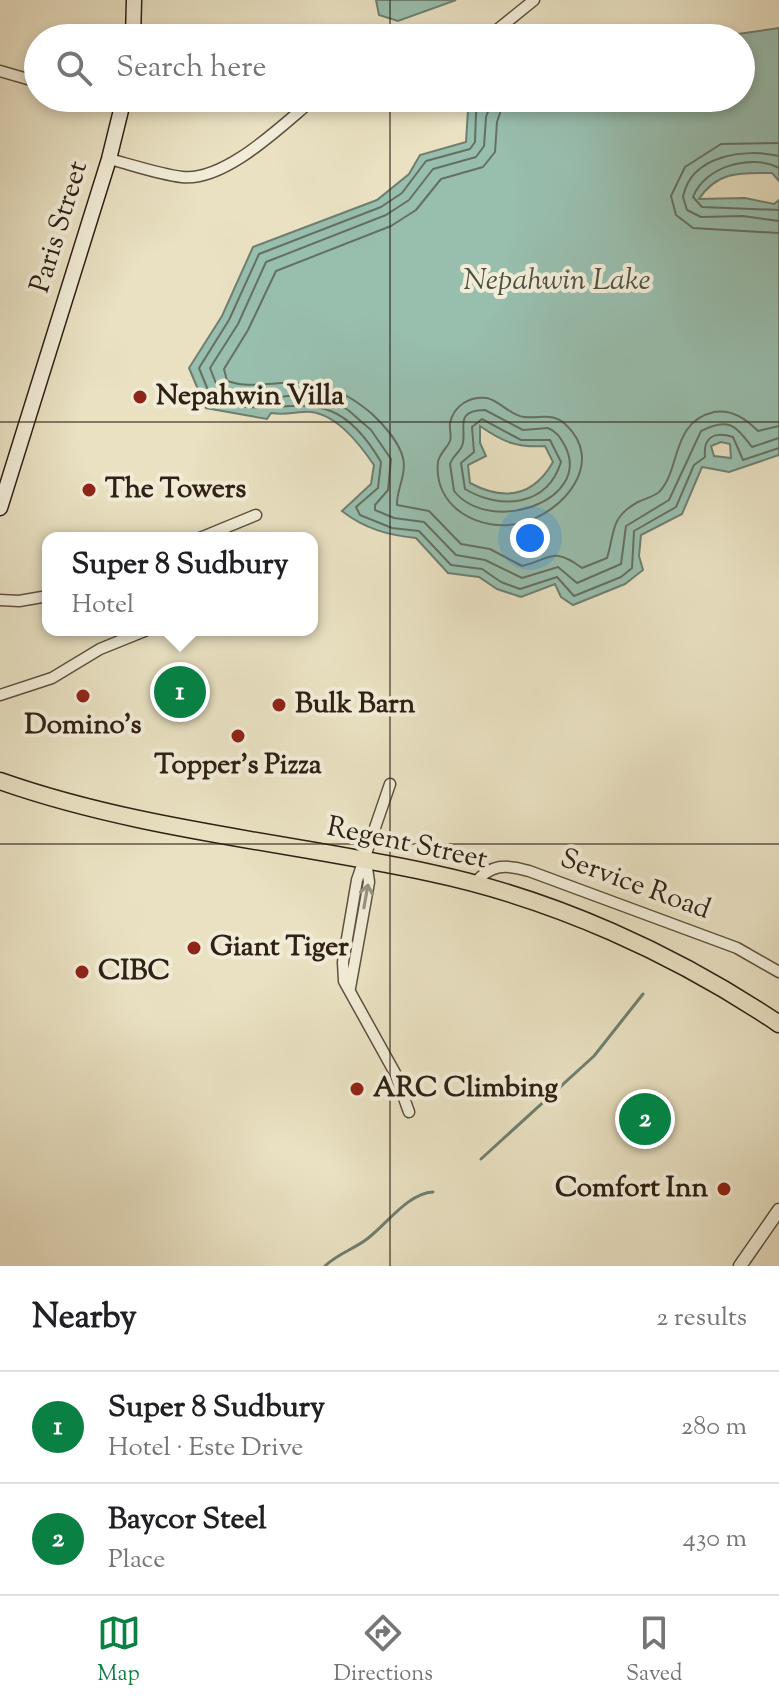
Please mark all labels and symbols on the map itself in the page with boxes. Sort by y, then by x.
street label: Paris Street [21,156,99,298]
water label: Nepahwin Lake [463,260,651,303]
place label: Nepahwin Villa [156,377,344,417]
marker: Nepahwin Villa [131,388,149,406]
place label: The Towers [105,470,246,510]
marker: The Towers [80,481,98,499]
your location [510,518,550,558]
pin: 1 [154,662,206,722]
place label: Bulk Barn [295,685,416,725]
marker: Domino's [74,687,92,705]
marker: Bulk Barn [270,696,288,714]
place label: Domino's [25,706,141,746]
marker: Topper's Pizza [229,727,247,745]
place label: Topper's Pizza [154,746,322,786]
street label: Regent Street [323,807,491,881]
street label: Service Road [554,839,716,931]
one-way arrow [360,884,375,910]
place label: Giant Tiger [210,928,349,968]
marker: Giant Tiger [185,939,203,957]
place label: CIBC [98,952,170,992]
marker: CIBC [73,963,91,981]
place label: ARC Climbing [373,1069,558,1109]
marker: ARC Climbing [348,1080,366,1098]
pin: 2 [619,1089,671,1149]
place label: Comfort Inn [555,1169,708,1209]
marker: Comfort Inn [715,1180,733,1198]

